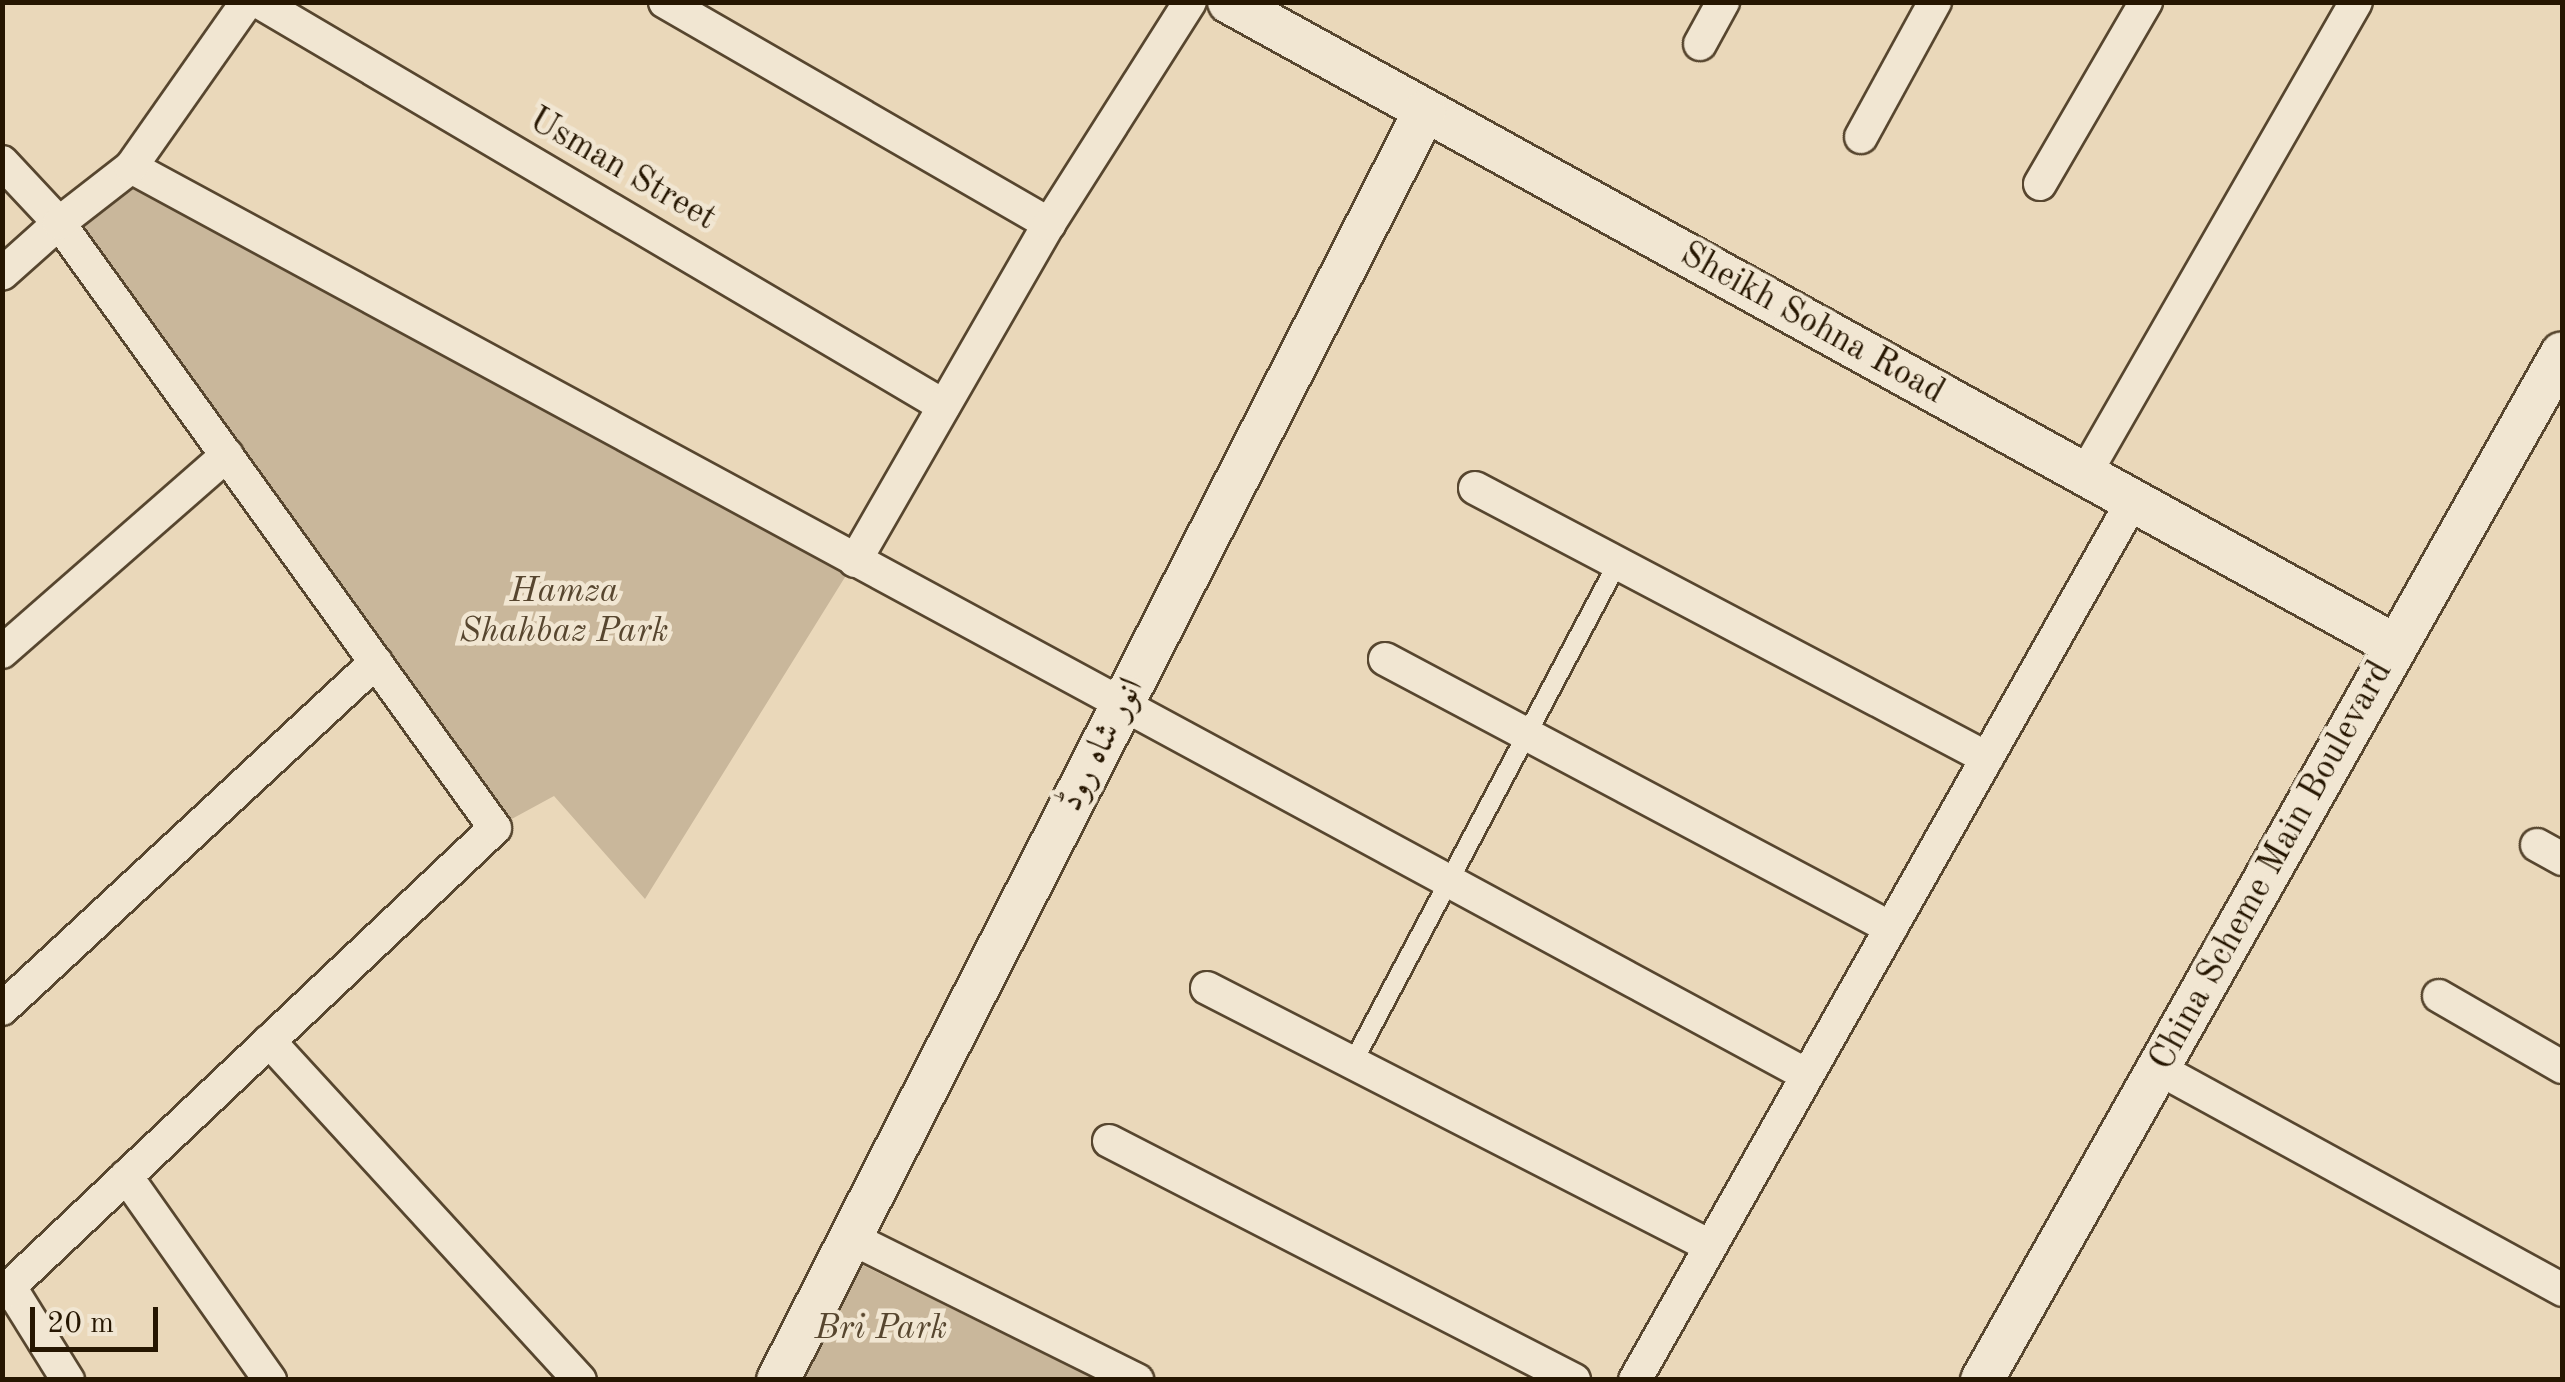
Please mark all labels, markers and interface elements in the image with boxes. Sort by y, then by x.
street label: Usman Street [521,100,723,240]
street label: Sheikh Sohna Road [1673,234,1951,414]
park label: Hamza Shahbaz Park [459,571,669,653]
street label: China Scheme Main Boulevard [2142,654,2402,1078]
street label: انور شاہ روڈ [1051,671,1153,819]
scale bar [35,1287,162,1349]
park label: Bri Park [815,1308,947,1350]
text: 20 m [47,1309,114,1339]

